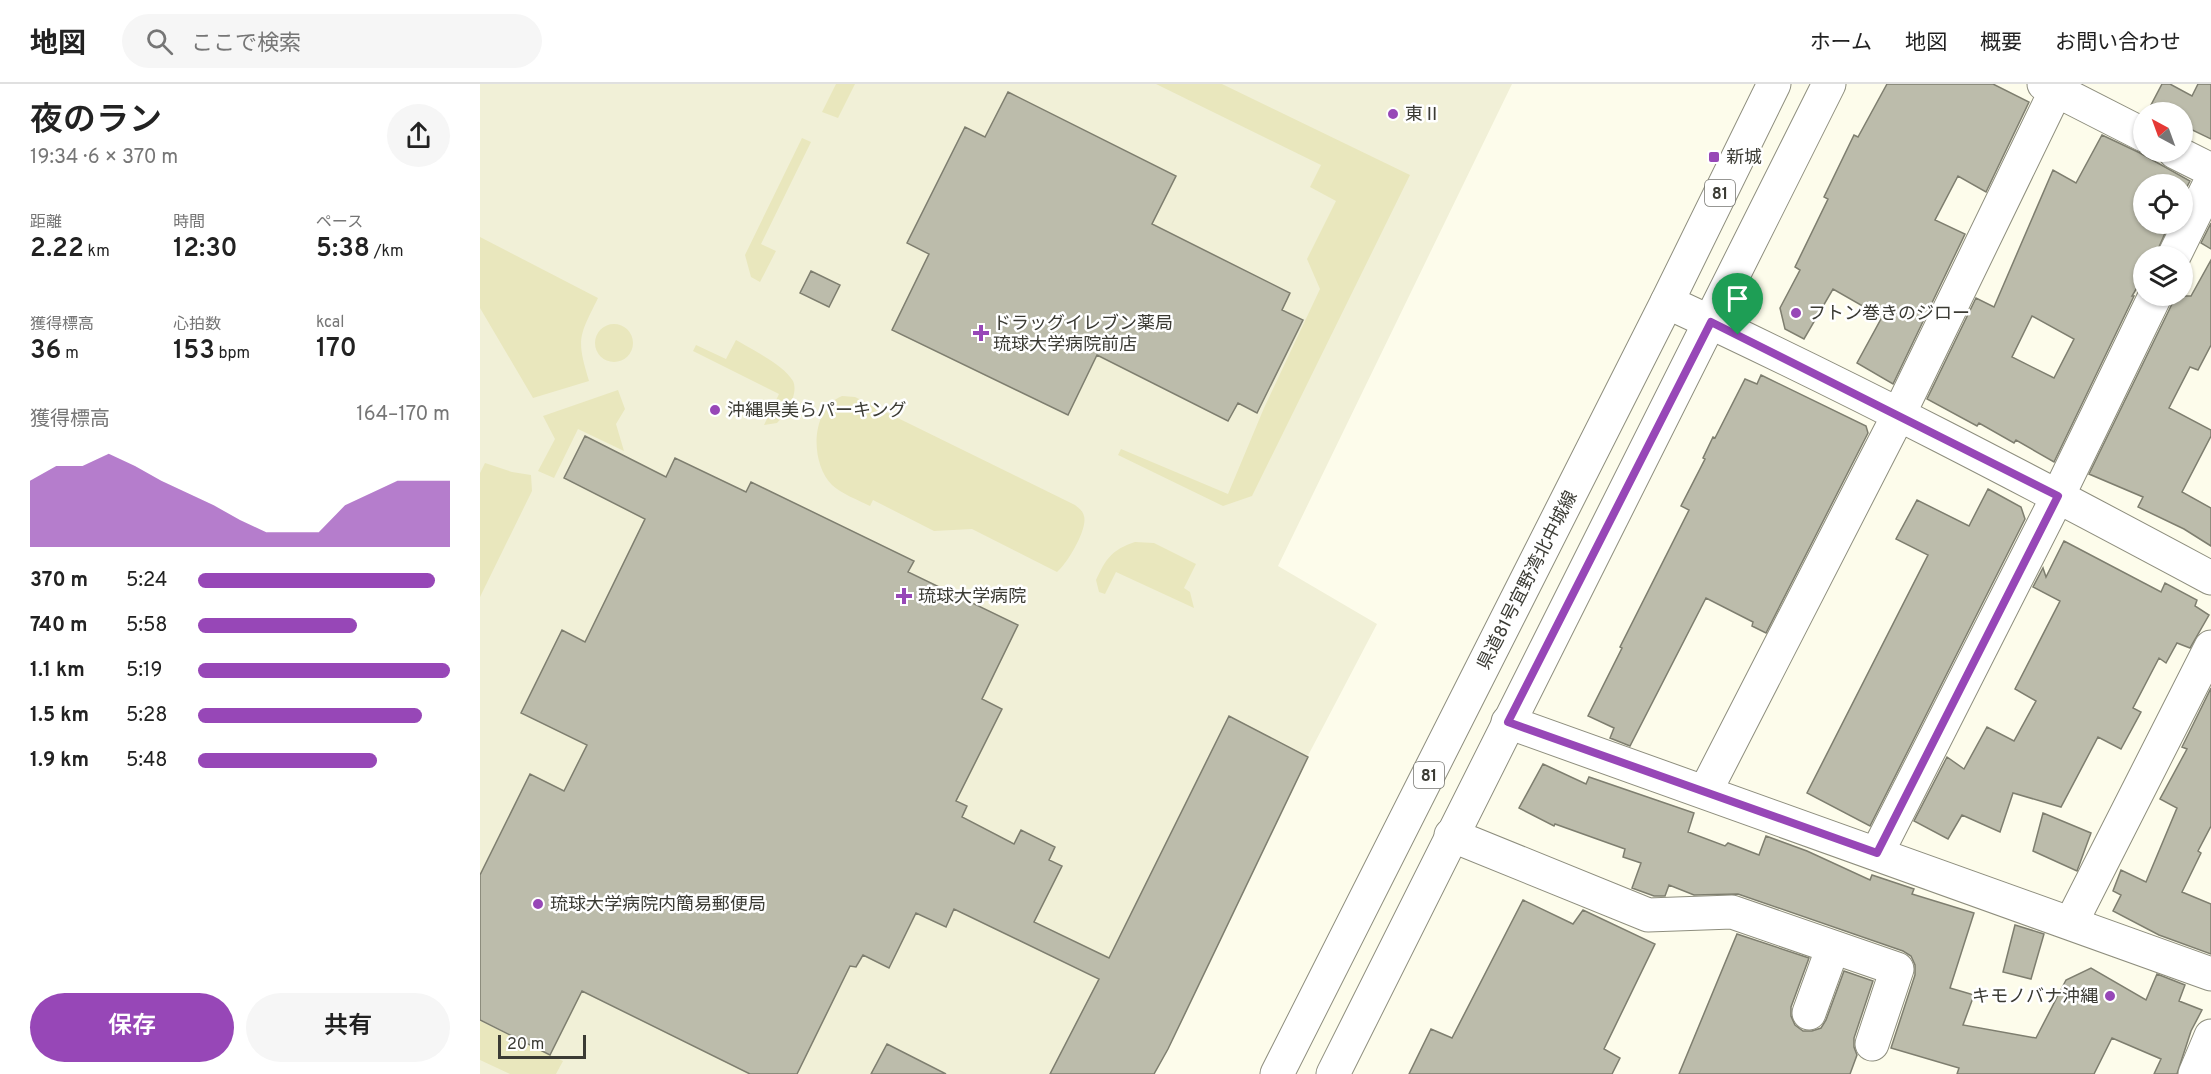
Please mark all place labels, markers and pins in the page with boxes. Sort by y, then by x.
place label: 東Ⅱ [1405,104,1441,127]
marker: 東Ⅱ [1386,107,1400,121]
place label: 新城 [1726,147,1762,170]
marker: 新城 [1707,150,1721,164]
pin [1712,273,1763,335]
place label: フトン巻きのジロー [1808,303,1970,326]
marker: フトン巻きのジロー [1789,306,1803,320]
place label: ドラッグイレブン薬局 琉球大学病院前店 [993,313,1173,357]
marker: ドラッグイレブン薬局 琉球大学病院前店 [974,326,988,340]
place label: 沖縄県美らパーキング [727,400,906,423]
marker: 沖縄県美らパーキング [708,403,722,417]
place label: 琉球大学病院 [918,586,1026,609]
marker: 琉球大学病院 [895,587,913,605]
place label: 琉球大学病院内簡易郵便局 [550,894,766,917]
marker: 琉球大学病院内簡易郵便局 [531,897,545,911]
place label: キモノバナ沖縄 [1972,986,2098,1009]
marker: キモノバナ沖縄 [2103,989,2117,1003]

